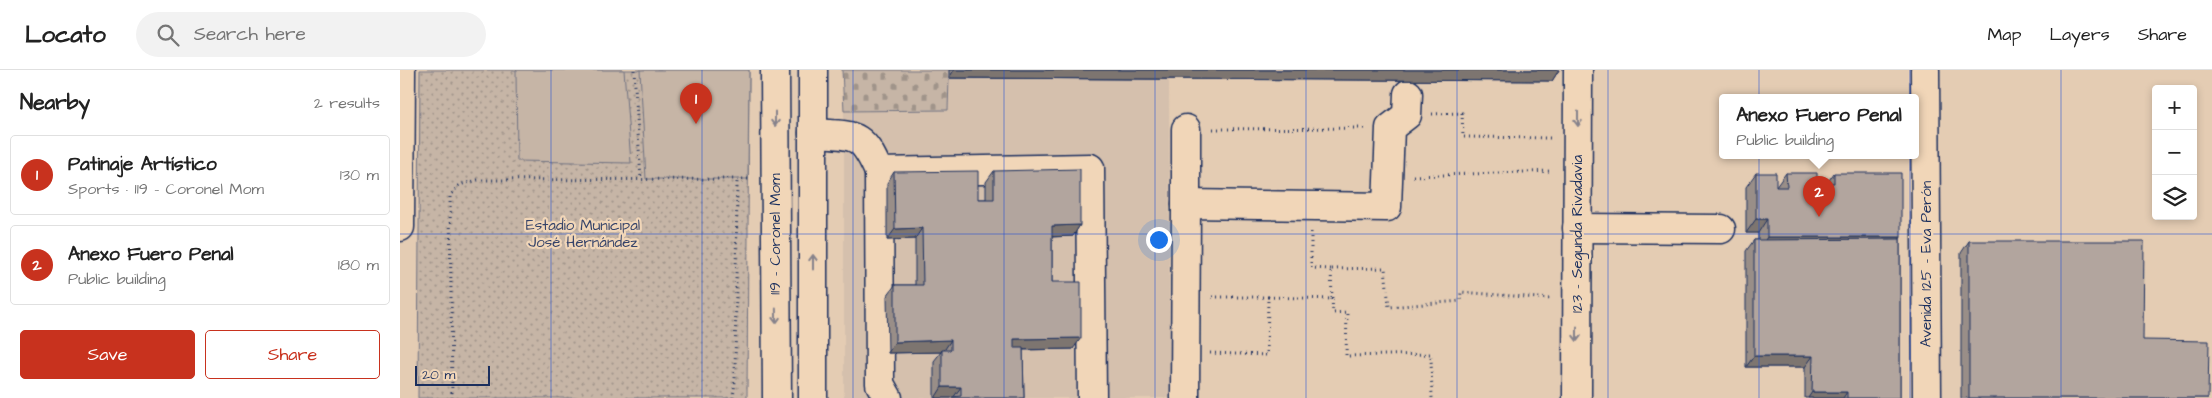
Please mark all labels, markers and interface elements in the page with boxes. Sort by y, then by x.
search box [136,12,486,57]
text: Locato [25,18,106,52]
icon: search [154,21,182,49]
text: Search here [194,21,306,48]
text: Map [1987,22,2021,47]
text: Layers [2049,22,2110,47]
text: Share [2138,22,2187,47]
pin: 1 [680,83,712,124]
map controls [2152,85,2197,220]
button: + [2152,85,2197,130]
text: Nearby [20,88,90,117]
text: 2 results [314,92,380,114]
popup [1719,94,1919,159]
text: Anexo Fuero Penal [1736,102,1902,129]
one-way arrow [770,110,780,126]
one-way arrow [1573,110,1583,126]
text: Public building [1736,129,1834,151]
button: − [2152,130,2197,175]
text: Patinaje Artístico [68,151,217,178]
street label: 123 - Segunda Rivadavia [1567,155,1589,313]
text: 1 [36,164,38,186]
text: 130 m [340,164,379,186]
street label: 119 - Coronel Mom [765,173,786,295]
button: layers [2152,175,2197,220]
pin: 2 [1803,176,1835,217]
text: Sports · 119 - Coronel Mom [68,178,264,200]
street label: Avenida 125 - Eva Perón [1916,180,1937,347]
park label: Estadio Municipal José Hernández [526,215,640,253]
your location [1146,227,1172,253]
text: Anexo Fuero Penal [68,241,234,268]
text: 2 [32,254,42,276]
text: 180 m [338,254,379,276]
one-way arrow [808,254,818,270]
text: Public building [68,268,166,290]
one-way arrow [771,308,781,324]
one-way arrow [1572,325,1582,341]
button: Save [20,330,195,379]
button: Share [205,330,380,379]
scale bar [415,363,490,386]
text: 20 m [422,365,455,385]

